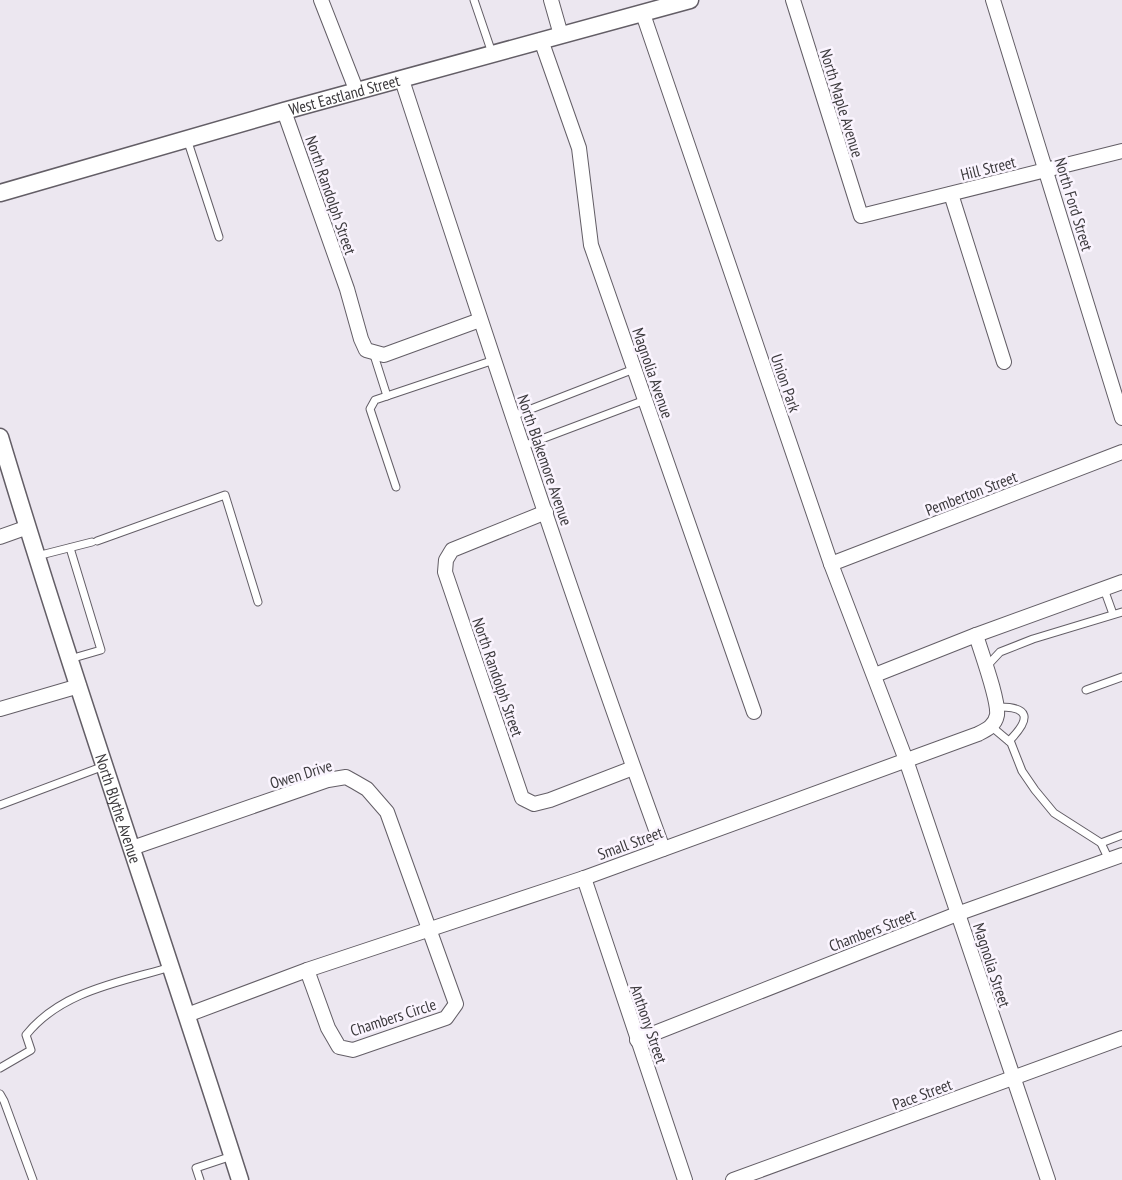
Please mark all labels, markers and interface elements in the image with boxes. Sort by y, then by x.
street label: North Maple Avenue [816,46,868,160]
street label: West Eastland Street [287,70,402,119]
street label: North Randolph Street [301,133,361,258]
street label: Hill Street [958,151,1018,184]
street label: North Ford Street [1050,155,1098,254]
street label: Magnolia Avenue [628,325,678,421]
street label: Union Park [767,351,805,415]
street label: North Blakemore Avenue [513,392,577,528]
street label: Pemberton Street [922,466,1020,520]
street label: North Randolph Street [468,615,528,740]
street label: North Blythe Avenue [91,751,146,866]
street label: Owen Drive [267,755,335,793]
street label: Small Street [595,822,666,864]
street label: Chambers Street [826,904,919,956]
street label: Magnolia Street [969,920,1015,1010]
street label: Anthony Street [626,982,672,1067]
street label: Chambers Circle [348,994,438,1040]
street label: Pace Street [890,1074,955,1114]

